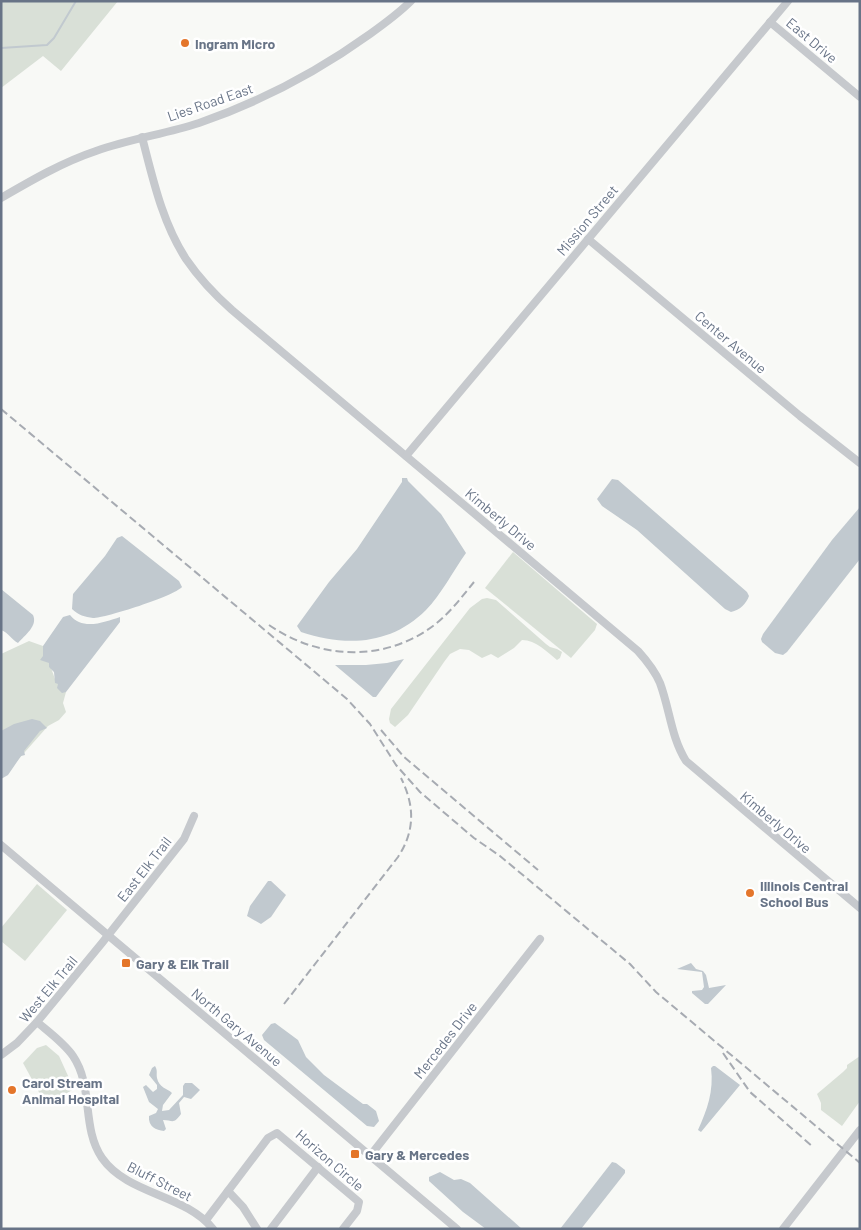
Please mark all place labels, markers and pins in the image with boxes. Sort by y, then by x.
place label: Ingram Micro [195,35,276,52]
marker: Ingram Micro [179,37,191,49]
place label: Illinois Central School Bus [760,877,848,910]
marker: Illinois Central School Bus [744,887,756,899]
place label: Gary & Elk Trail [136,955,229,972]
marker: Gary & Elk Trail [120,957,132,969]
place label: Carol Stream Animal Hospital [22,1074,119,1107]
marker: Carol Stream Animal Hospital [6,1084,18,1096]
place label: Gary & Mercedes [365,1146,469,1163]
marker: Gary & Mercedes [349,1148,361,1160]

